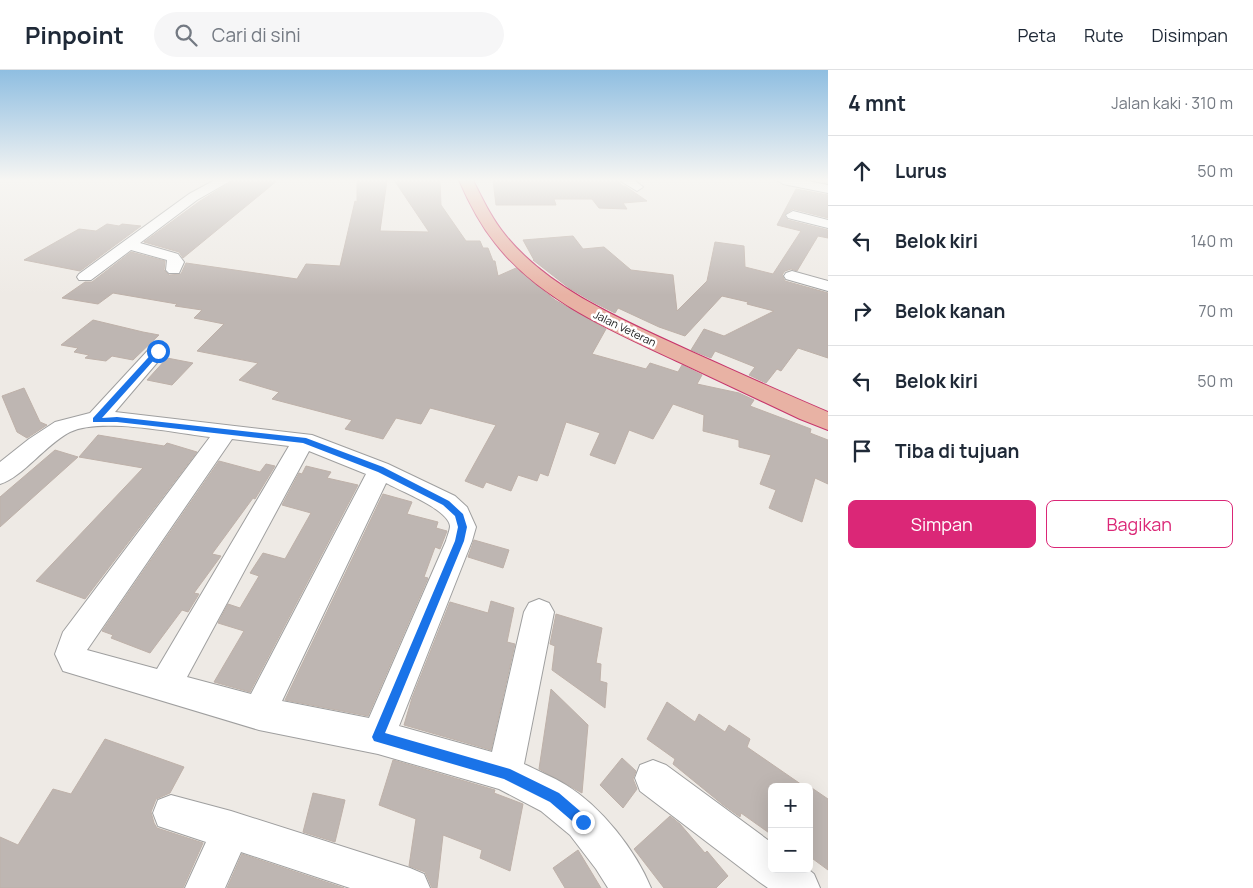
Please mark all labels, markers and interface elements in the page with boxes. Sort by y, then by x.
search box [154,12,504,57]
text: Pinpoint [25,18,124,51]
icon: search [172,21,200,49]
text: Cari di sini [212,22,301,48]
text: Peta [1017,23,1056,47]
text: Rute [1084,23,1123,47]
text: Disimpan [1151,23,1228,47]
text: 4 mnt [848,89,906,117]
text: Jalan kaki · 310 m [1111,92,1233,114]
icon: ahead [848,157,876,185]
text: Lurus [895,158,947,184]
text: 50 m [1197,160,1233,182]
icon: left [848,227,876,255]
text: Belok kiri [895,228,978,254]
text: 140 m [1191,230,1233,252]
icon: right [848,297,876,325]
text: Belok kanan [895,298,1005,324]
text: 70 m [1198,300,1233,322]
street label: Jalan Veteran [591,306,659,350]
route start [147,340,170,363]
icon: left [848,367,876,395]
text: Belok kiri [895,368,978,394]
text: 50 m [1197,370,1233,392]
icon: arrive [848,437,876,465]
text: Tiba di tujuan [895,438,1019,464]
button: Simpan [848,500,1036,548]
button: Bagikan [1046,500,1233,548]
map controls [768,783,813,873]
button: + [768,783,813,828]
route end [572,811,595,834]
button: − [768,828,813,873]

